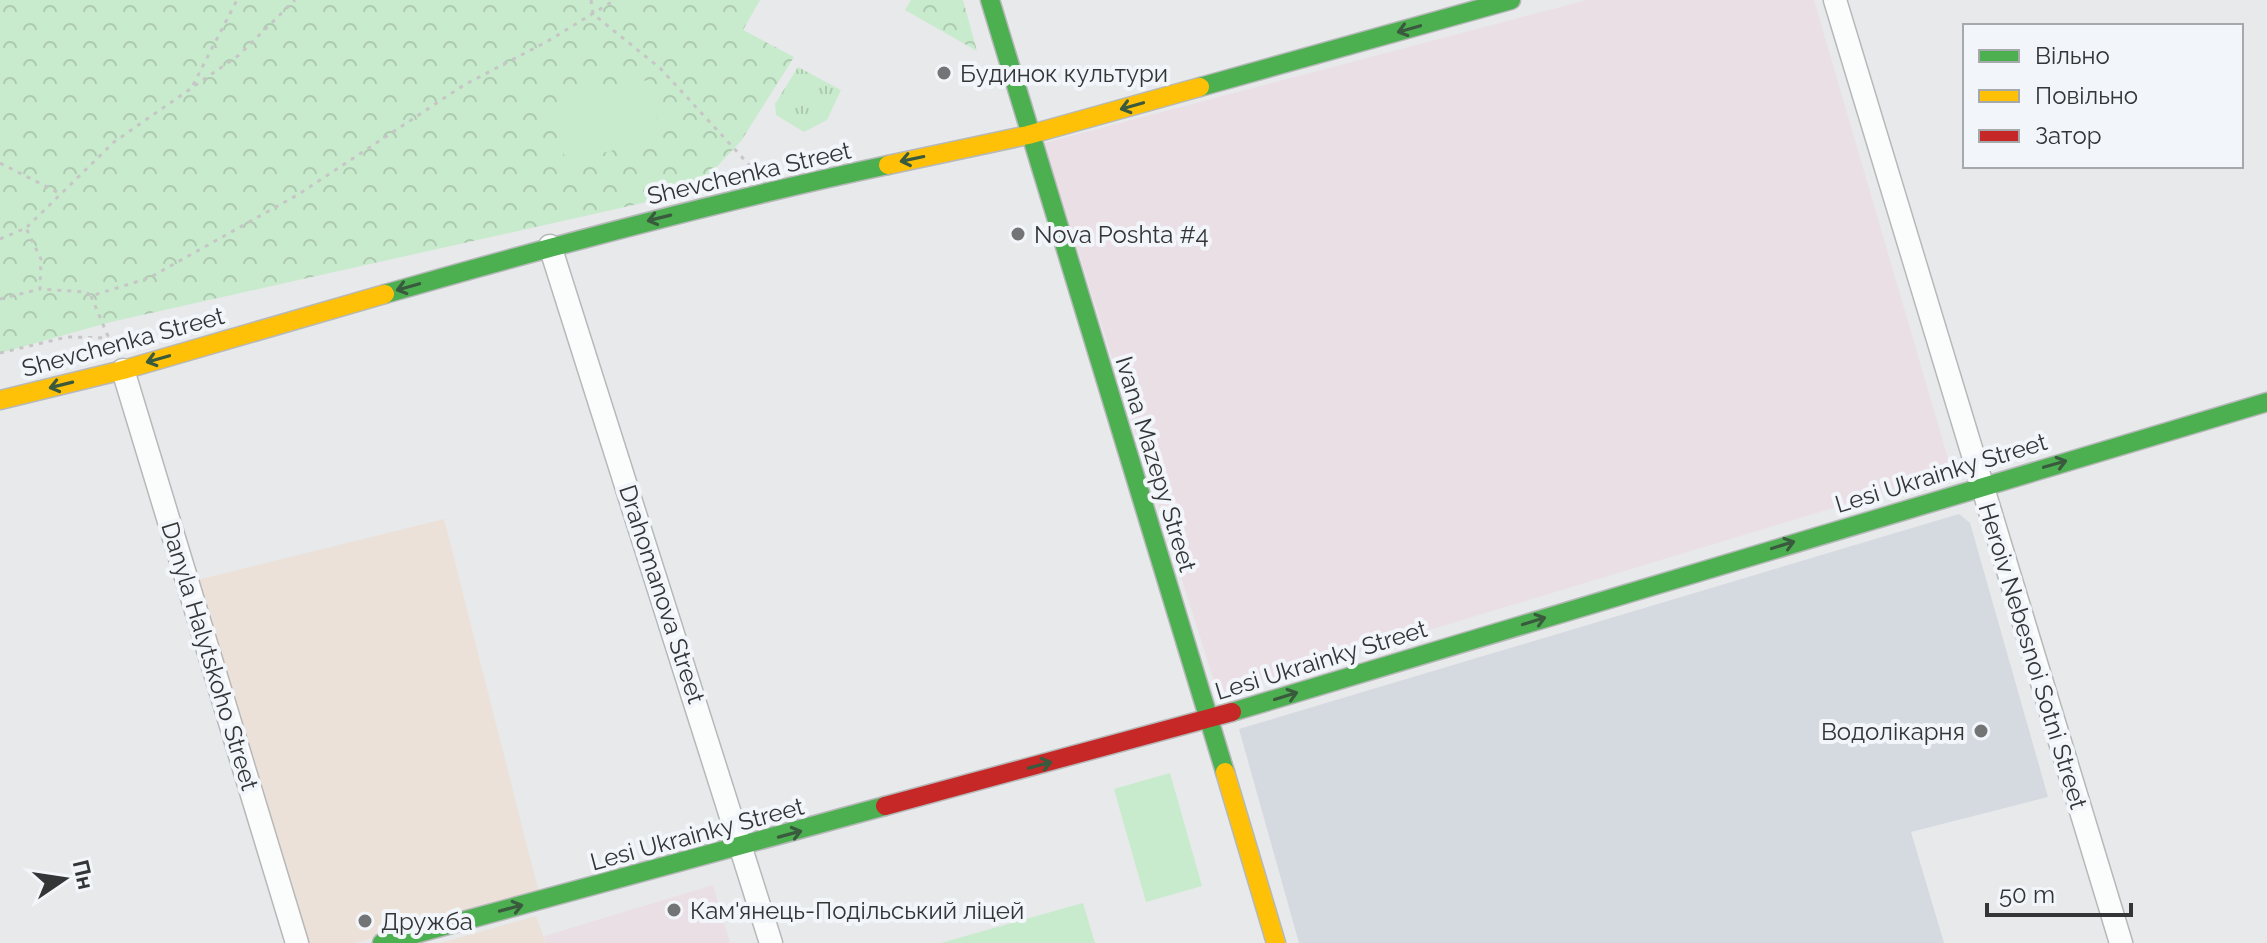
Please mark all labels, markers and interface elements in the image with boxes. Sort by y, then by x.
one-way arrow [1397,22,1423,37]
legend [1963,24,2243,168]
text: Вільно [2035,41,2110,70]
place label: Будинок культури [960,59,1168,88]
marker: Будинок культури [935,64,953,82]
text: Повільно [2035,81,2138,110]
one-way arrow [1119,99,1145,114]
text: Затор [2035,121,2102,150]
street label: Shevchenka Street [644,135,854,211]
one-way arrow [900,153,925,168]
one-way arrow [646,212,672,227]
place label: Nova Poshta #4 [1034,220,1209,249]
marker: Nova Poshta #4 [1009,225,1027,243]
one-way arrow [396,280,422,295]
street label: Shevchenka Street [19,301,227,383]
one-way arrow [146,352,172,367]
street label: Ivana Mazepy Street [1109,353,1203,575]
one-way arrow [49,378,75,393]
street label: Lesi Ukrainky Street [1832,427,2050,519]
one-way arrow [2042,456,2068,471]
street label: Drahomanova Street [613,481,711,707]
street label: Heroiv Nebesnoi Sotni Street [1973,499,2093,813]
street label: Danyla Halytskoho Street [155,518,265,794]
one-way arrow [1771,537,1796,552]
one-way arrow [1521,613,1547,628]
street label: Lesi Ukrainky Street [1212,614,1430,706]
one-way arrow [1272,688,1298,703]
place label: Водолікарня [1821,717,1965,746]
marker: Водолікарня [1972,722,1990,740]
one-way arrow [1027,757,1053,772]
street label: Lesi Ukrainky Street [587,792,807,876]
one-way arrow [776,825,802,840]
north arrow [24,839,104,919]
text: Пн [68,857,99,892]
scale bar [1987,867,2131,917]
text: 50 m [1999,880,2055,909]
place label: Кам'янець-Подільський ліцей [690,896,1024,925]
one-way arrow [498,900,524,915]
marker: Кам'янець-Подільський ліцей [665,901,683,919]
place label: Дружба [381,907,473,936]
marker: Дружба [356,912,374,930]

